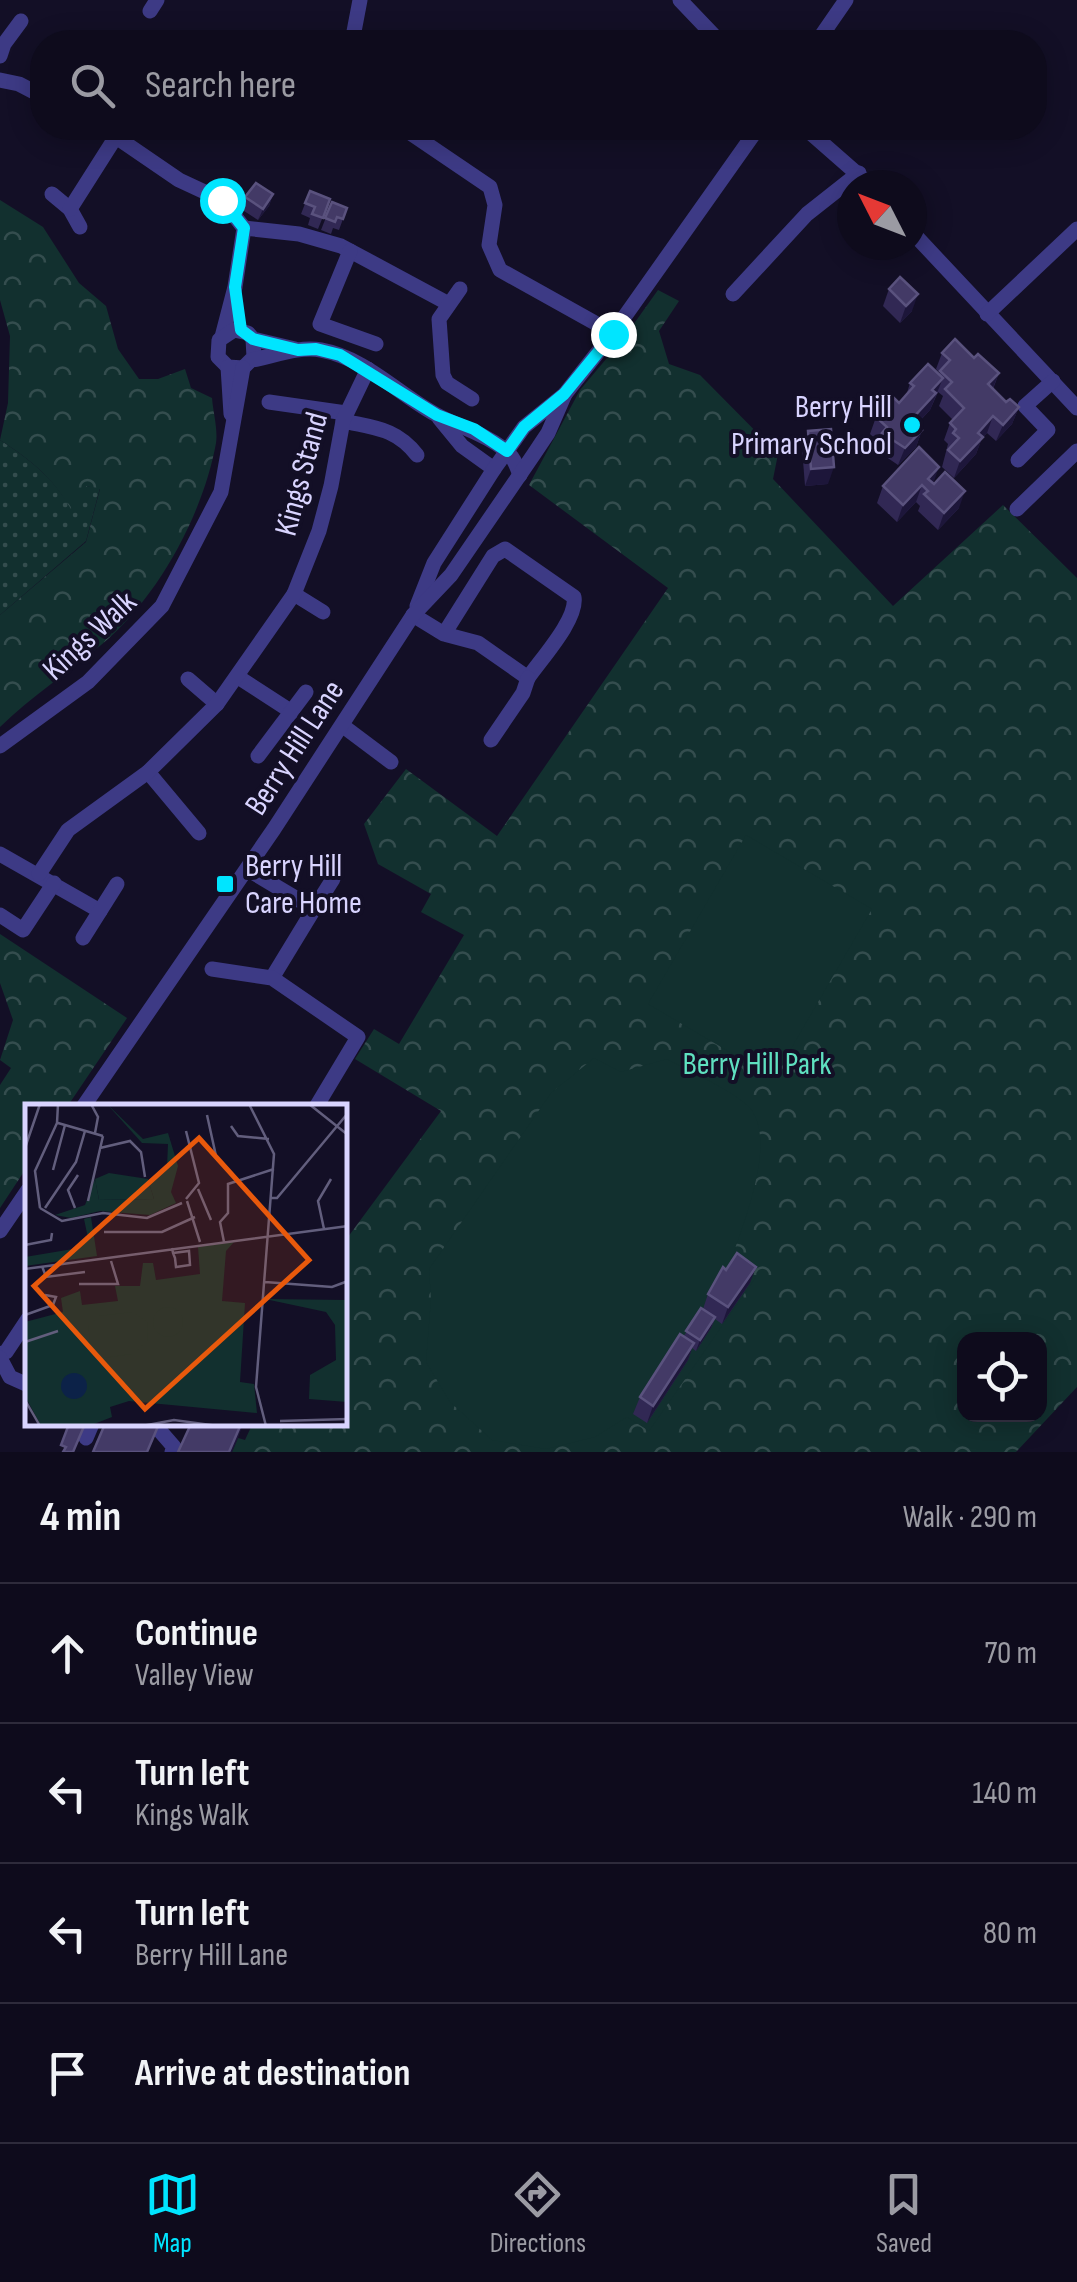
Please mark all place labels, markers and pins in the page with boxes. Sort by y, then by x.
place label: Berry Hill Primary School [731,388,892,464]
marker: Berry Hill Primary School [901,414,923,436]
place label: Berry Hill Care Home [245,847,362,923]
marker: Berry Hill Care Home [214,873,236,895]

